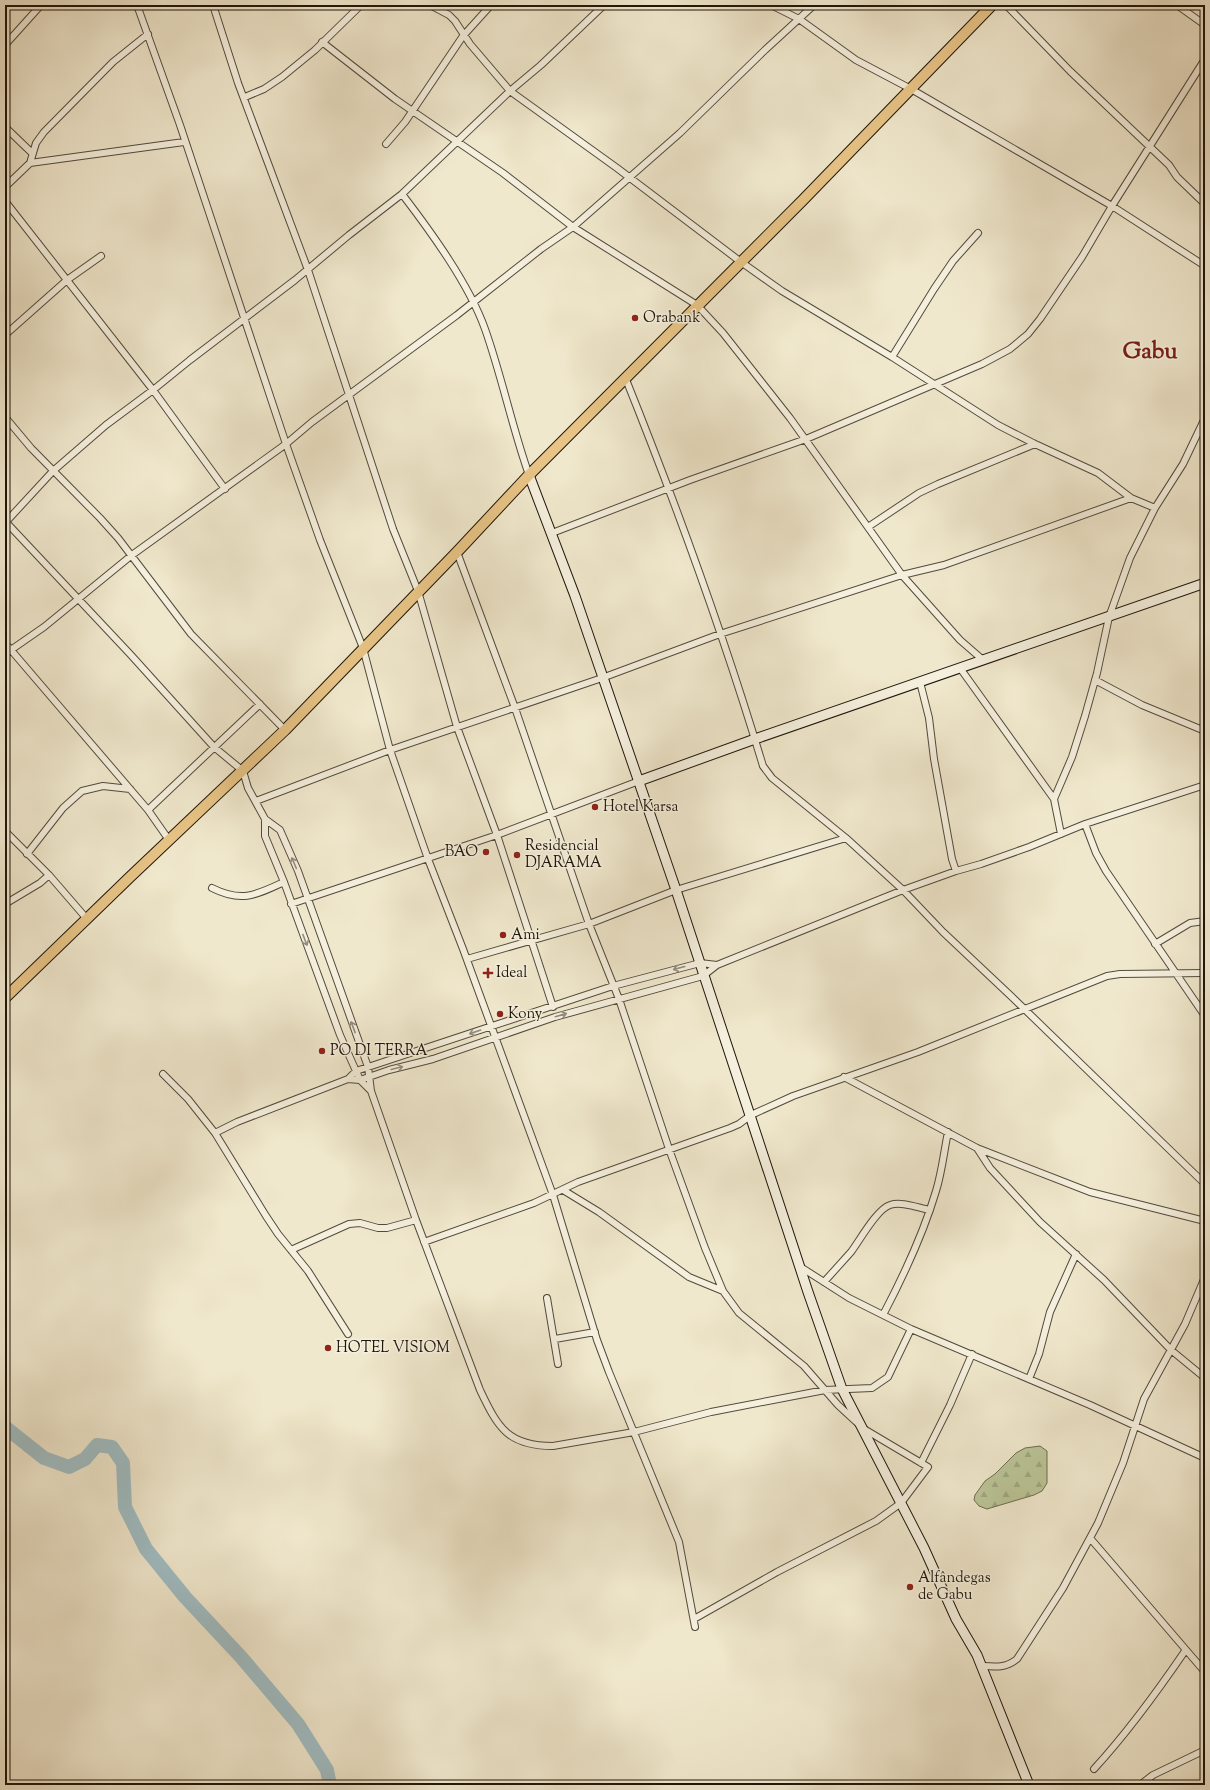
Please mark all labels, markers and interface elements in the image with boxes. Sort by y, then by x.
place label: Orabank [643,308,700,329]
marker: Orabank [630,313,640,323]
district label: Gabu [1122,336,1178,369]
place label: Hotel Karsa [603,797,679,818]
marker: Hotel Karsa [590,802,600,812]
place label: Residencial DJARAMA [525,836,602,874]
place label: BAO [445,842,478,863]
marker: BAO [481,847,491,857]
marker: Residencial DJARAMA [512,850,522,860]
one-way arrow [290,857,297,869]
place label: Ami [511,925,540,946]
marker: Ami [498,930,508,940]
one-way arrow [302,934,310,946]
place label: Ideal [496,963,527,984]
one-way arrow [673,965,686,972]
marker: Ideal [483,968,493,978]
place label: Kony [508,1004,543,1025]
marker: Kony [495,1009,505,1019]
one-way arrow [554,1011,567,1019]
one-way arrow [349,1021,357,1033]
one-way arrow [469,1028,481,1036]
place label: PO DI TERRA [330,1041,428,1062]
marker: PO DI TERRA [317,1046,327,1056]
one-way arrow [390,1064,403,1071]
place label: HOTEL VISIOM [336,1338,450,1359]
marker: HOTEL VISIOM [323,1343,333,1353]
place label: Alfândegas de Gabu [918,1568,991,1606]
marker: Alfândegas de Gabu [905,1582,915,1592]

